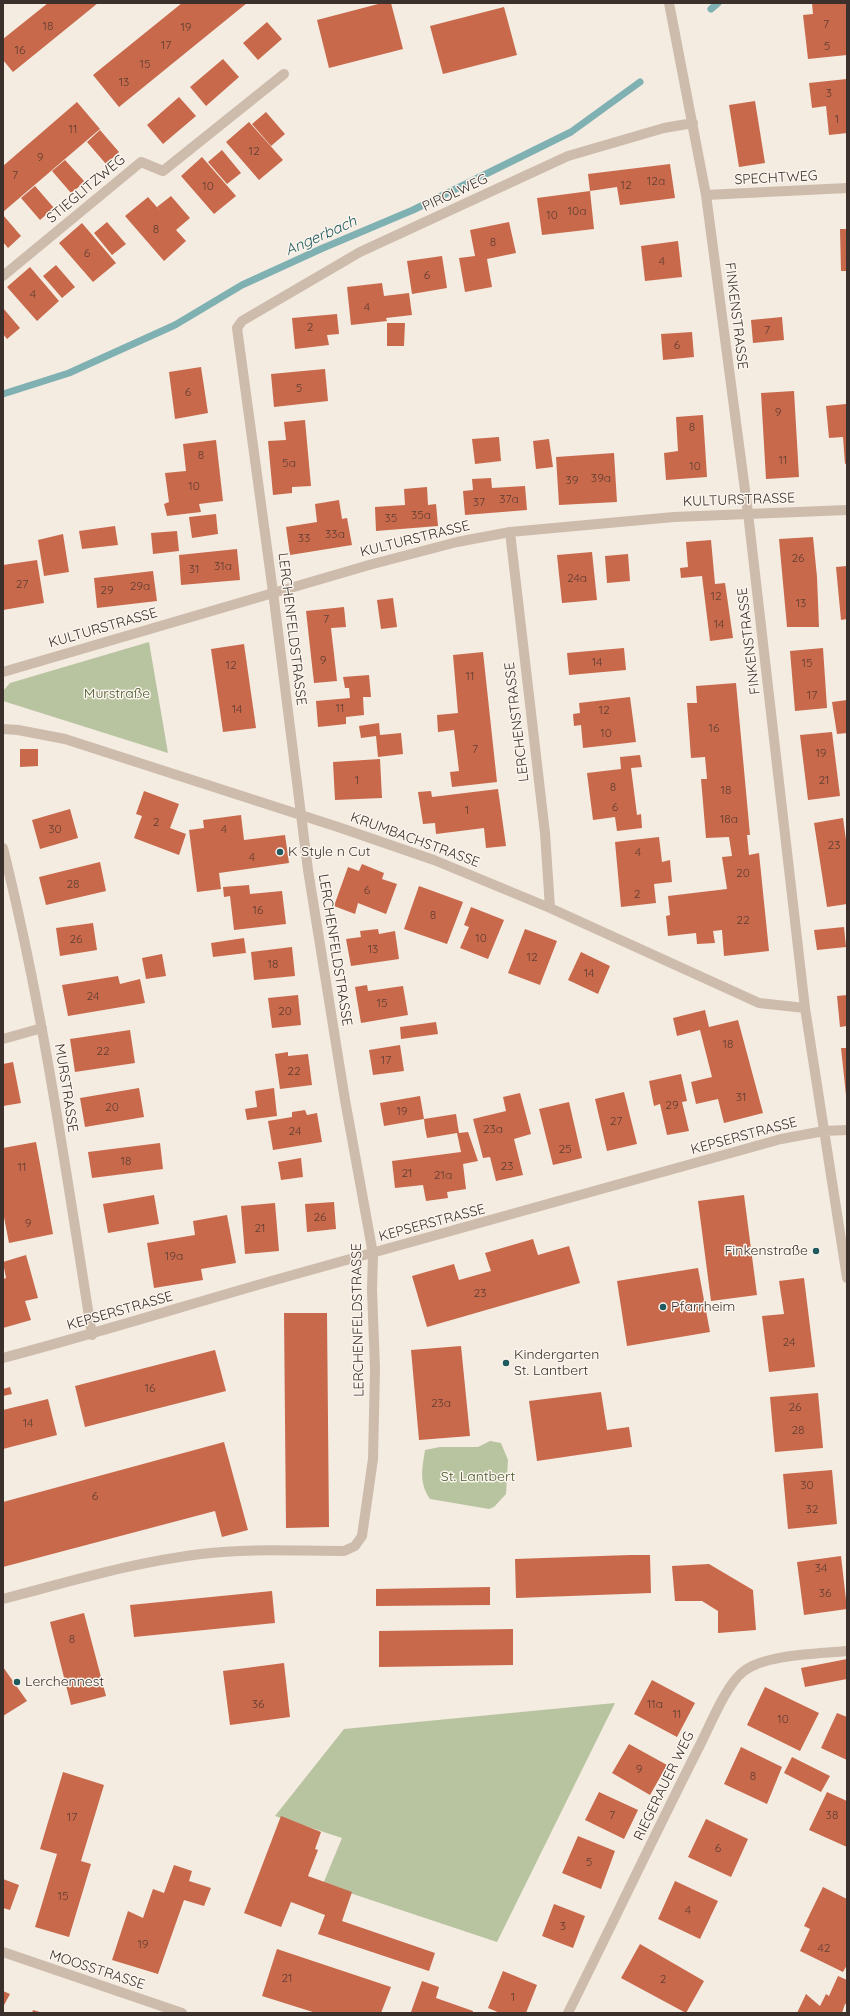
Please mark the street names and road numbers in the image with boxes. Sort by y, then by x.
street label: STIEGLITZWEG [43,151,129,227]
street label: SPECHTWEG [734,167,818,189]
street label: PIROLWEG [420,171,490,215]
street label: FINKENSTRASSE [721,262,751,370]
street label: KULTURSTRASSE [683,490,795,510]
street label: KULTURSTRASSE [359,517,471,561]
street label: LERCHENFELDSTRASSE [274,552,310,706]
street label: FINKENSTRASSE [734,587,764,695]
street label: KULTURSTRASSE [47,604,159,652]
street label: LERCHENSTRASSE [501,661,533,783]
street label: KRUMBACHSTRASSE [348,809,482,871]
street label: LERCHENFELDSTRASSE [315,873,355,1027]
street label: MURSTRASSE [51,1043,81,1133]
street label: KEPSERSTRASSE [689,1114,799,1158]
street label: KEPSERSTRASSE [377,1201,487,1245]
street label: LERCHENFELDSTRASSE [348,1243,368,1397]
street label: KEPSERSTRASSE [65,1288,175,1334]
street label: RIEGERAUER WEG [630,1729,698,1843]
street label: MOOSSTRASSE [47,1947,147,1993]

